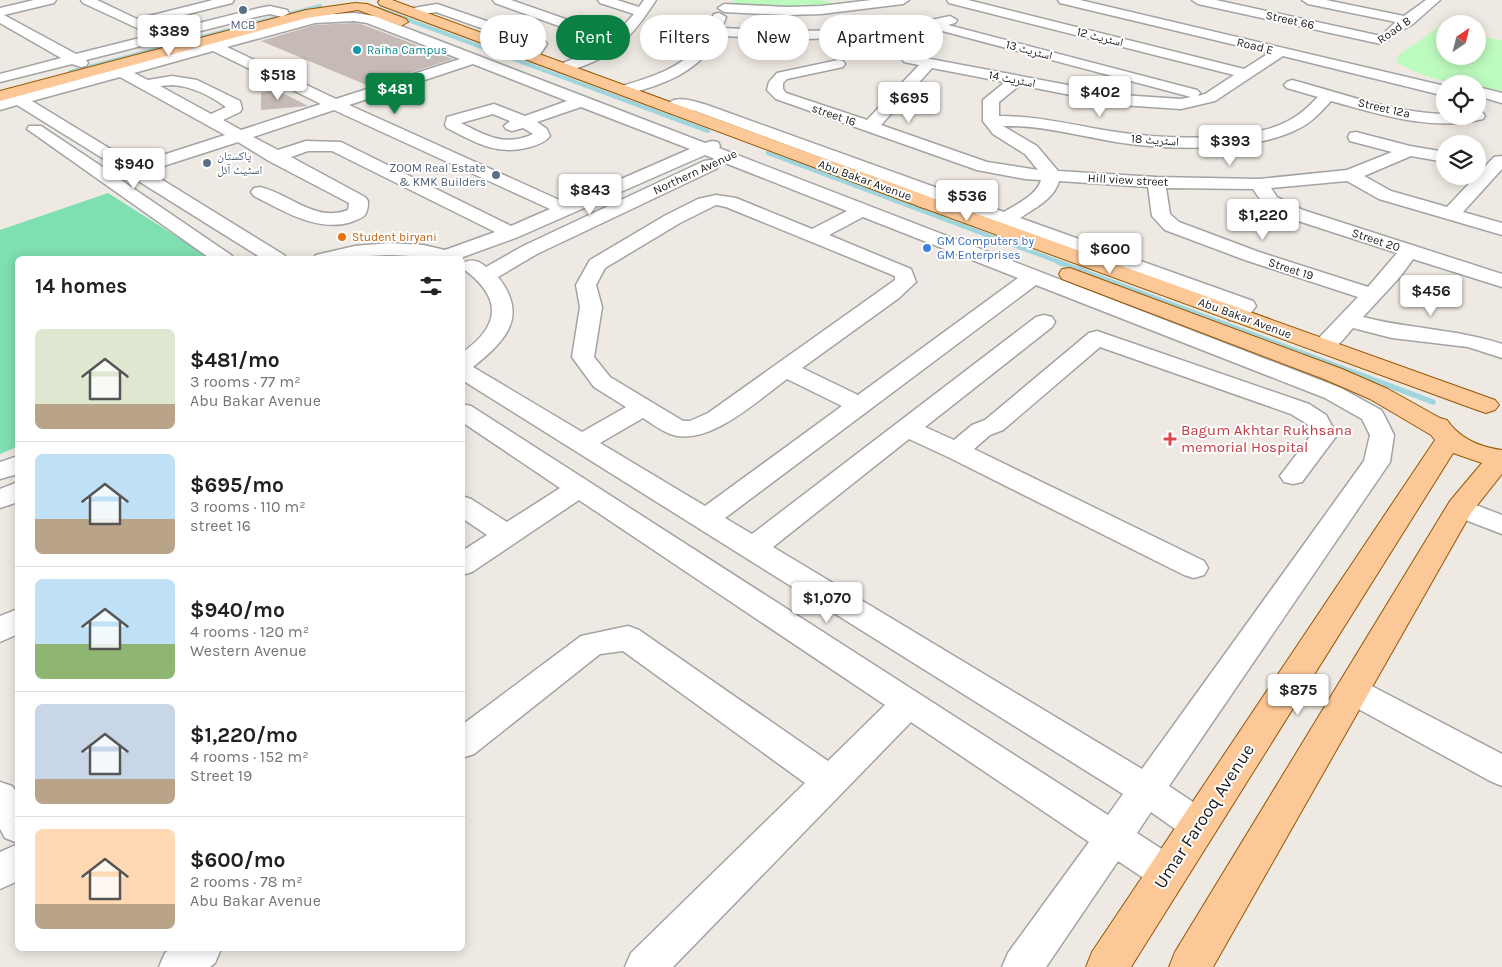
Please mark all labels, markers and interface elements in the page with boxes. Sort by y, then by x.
marker: MCB [237,4,249,16]
street label: Street 66 [1264,8,1316,32]
street label: Road B [1374,13,1414,47]
pin: $389 [139,15,199,57]
chip: Buy [480,15,546,60]
chip: Rent [556,15,630,60]
chip: Filters [640,15,728,60]
chip: New [738,15,809,60]
chip: Apartment [819,15,943,60]
north arrow [1436,15,1486,65]
map controls [1436,15,1486,185]
place label: MCB [231,18,255,32]
text: $389 [148,21,190,40]
street label: اسٹریٹ 12 [1075,24,1125,50]
street label: Road E [1235,35,1275,57]
street label: اسٹریٹ 13 [1004,37,1054,63]
place label: Raiha Campus [367,43,447,57]
marker: Raiha Campus [351,44,363,56]
pin: $518 [248,58,308,101]
text: $518 [260,65,296,84]
street label: اسٹریٹ 14 [987,68,1037,91]
pin: $481 [365,72,425,115]
button: locate [1436,75,1486,125]
pin: $402 [1070,76,1130,118]
text: $481 [377,79,413,98]
pin: $695 [879,82,939,124]
text: $402 [1080,82,1120,101]
text: $695 [889,88,929,107]
street label: Street 12a [1356,95,1412,121]
street label: street 16 [810,101,858,129]
pin: $393 [1200,124,1260,167]
street label: اسٹریٹ 18 [1131,131,1180,149]
text: $393 [1210,131,1250,150]
button: layers [1436,135,1486,185]
street label: Northern Avenue [651,146,739,198]
pin: $940 [104,148,164,190]
place label: پاکستان اسٹیٹ آئل [217,149,262,177]
text: $940 [114,154,154,173]
marker: پاکستان اسٹیٹ آئل [201,157,213,169]
street label: Abu Bakar Avenue [816,157,914,203]
place label: ZOOM Real Estate & KMK Builders [389,161,486,189]
marker: ZOOM Real Estate & KMK Builders [490,169,502,181]
street label: Hill view street [1087,171,1169,189]
pin: $843 [560,174,620,216]
text: $843 [570,180,610,199]
pin: $536 [937,180,997,222]
text: $536 [947,186,987,205]
pin: $1,220 [1222,198,1304,241]
text: $1,220 [1238,205,1288,224]
street label: Street 20 [1350,226,1402,254]
place label: Student biryani [352,230,437,244]
marker: Student biryani [336,231,348,243]
pin: $600 [1080,232,1140,275]
place label: GM Computers by GM Enterprises [937,234,1034,262]
text: $600 [1090,239,1130,258]
marker: GM Computers by GM Enterprises [921,242,933,254]
street label: Street 19 [1267,255,1315,283]
icon: filters [417,272,445,300]
text: 14 homes [35,274,127,298]
pin: $456 [1401,274,1461,317]
text: $456 [1411,281,1451,300]
street label: Abu Bakar Avenue [1196,295,1294,341]
text: $481/mo [190,348,280,372]
icon: home [75,349,135,409]
text: 3 rooms · 77 m² [190,372,301,391]
text: Abu Bakar Avenue [190,391,321,410]
place label: Bagum Akhtar Rukhsana memorial Hospital [1181,421,1352,456]
marker: Bagum Akhtar Rukhsana memorial Hospital [1163,432,1177,446]
text: $695/mo [190,473,284,497]
icon: home [75,474,135,534]
text: 3 rooms · 110 m² [190,497,306,516]
text: street 16 [190,516,251,535]
pin: $1,070 [786,582,868,624]
text: $1,070 [803,588,851,607]
text: $940/mo [190,598,285,622]
icon: home [75,599,135,659]
text: 4 rooms · 120 m² [190,622,309,641]
text: Western Avenue [190,641,307,660]
pin: $875 [1268,674,1328,716]
text: $875 [1279,680,1317,699]
text: $1,220/mo [190,723,298,747]
icon: home [75,724,135,784]
street label: Umar Farooq Avenue [1149,739,1259,893]
text: 4 rooms · 152 m² [190,747,309,766]
text: Street 19 [190,766,252,785]
text: $600/mo [190,848,286,872]
icon: home [75,849,135,909]
text: 2 rooms · 78 m² [190,872,303,891]
text: Abu Bakar Avenue [190,891,321,910]

